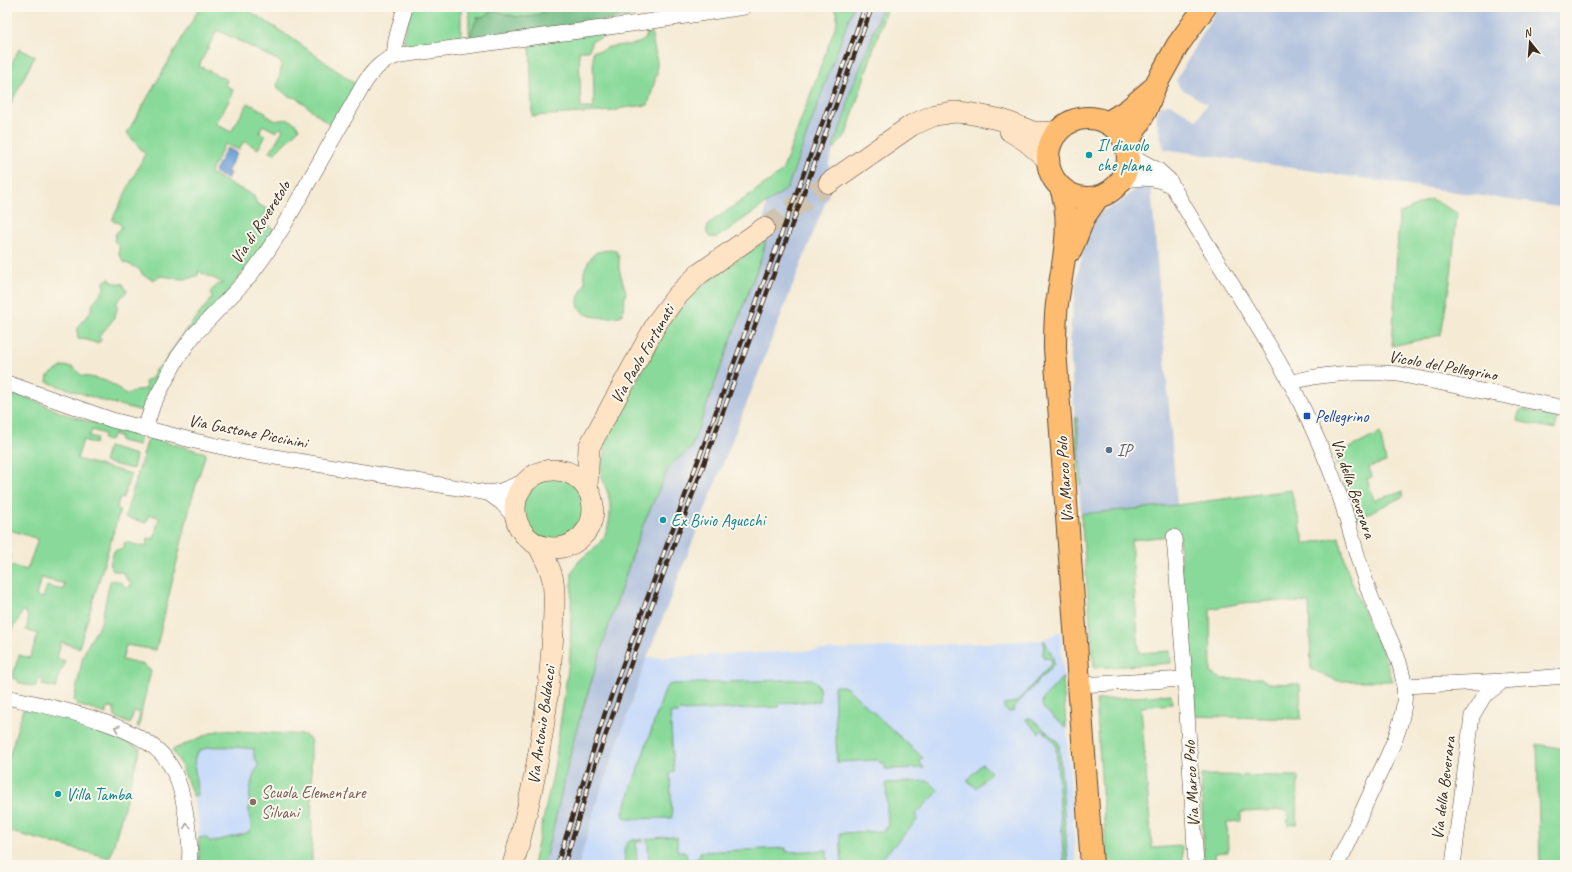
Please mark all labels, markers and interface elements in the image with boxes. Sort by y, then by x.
north arrow [1510,22,1550,62]
text: N [1522,24,1534,40]
place label: Il diavolo che plana [1097,135,1153,176]
marker: Il diavolo che plana [1084,150,1094,160]
street label: Via di Roveretolo [226,175,296,268]
street label: Via Paolo Fortunati [606,299,680,407]
street label: Vicolo del Pellegrino [1387,346,1501,386]
place label: Pellegrino [1315,406,1369,427]
street label: Via Gastone Piccinini [187,410,312,454]
marker: Pellegrino [1302,411,1312,421]
street label: Via Marco Polo [1051,435,1078,524]
street label: Via della Beverara [1327,436,1381,542]
place label: IP [1117,440,1134,461]
marker: IP [1104,445,1114,455]
place label: Ex Bivio Agucchi [671,510,767,531]
marker: Ex Bivio Agucchi [658,515,668,525]
street label: Via Antonio Baldacci [523,663,560,786]
one-way arrow [114,724,121,732]
street label: Via della Beverara [1427,734,1460,841]
street label: Via Marco Polo [1179,739,1204,828]
place label: Scuola Elementare Silvani [261,782,367,823]
place label: Villa Tamba [66,784,133,805]
marker: Villa Tamba [53,789,63,799]
marker: Scuola Elementare Silvani [248,797,258,807]
one-way arrow [183,823,192,829]

